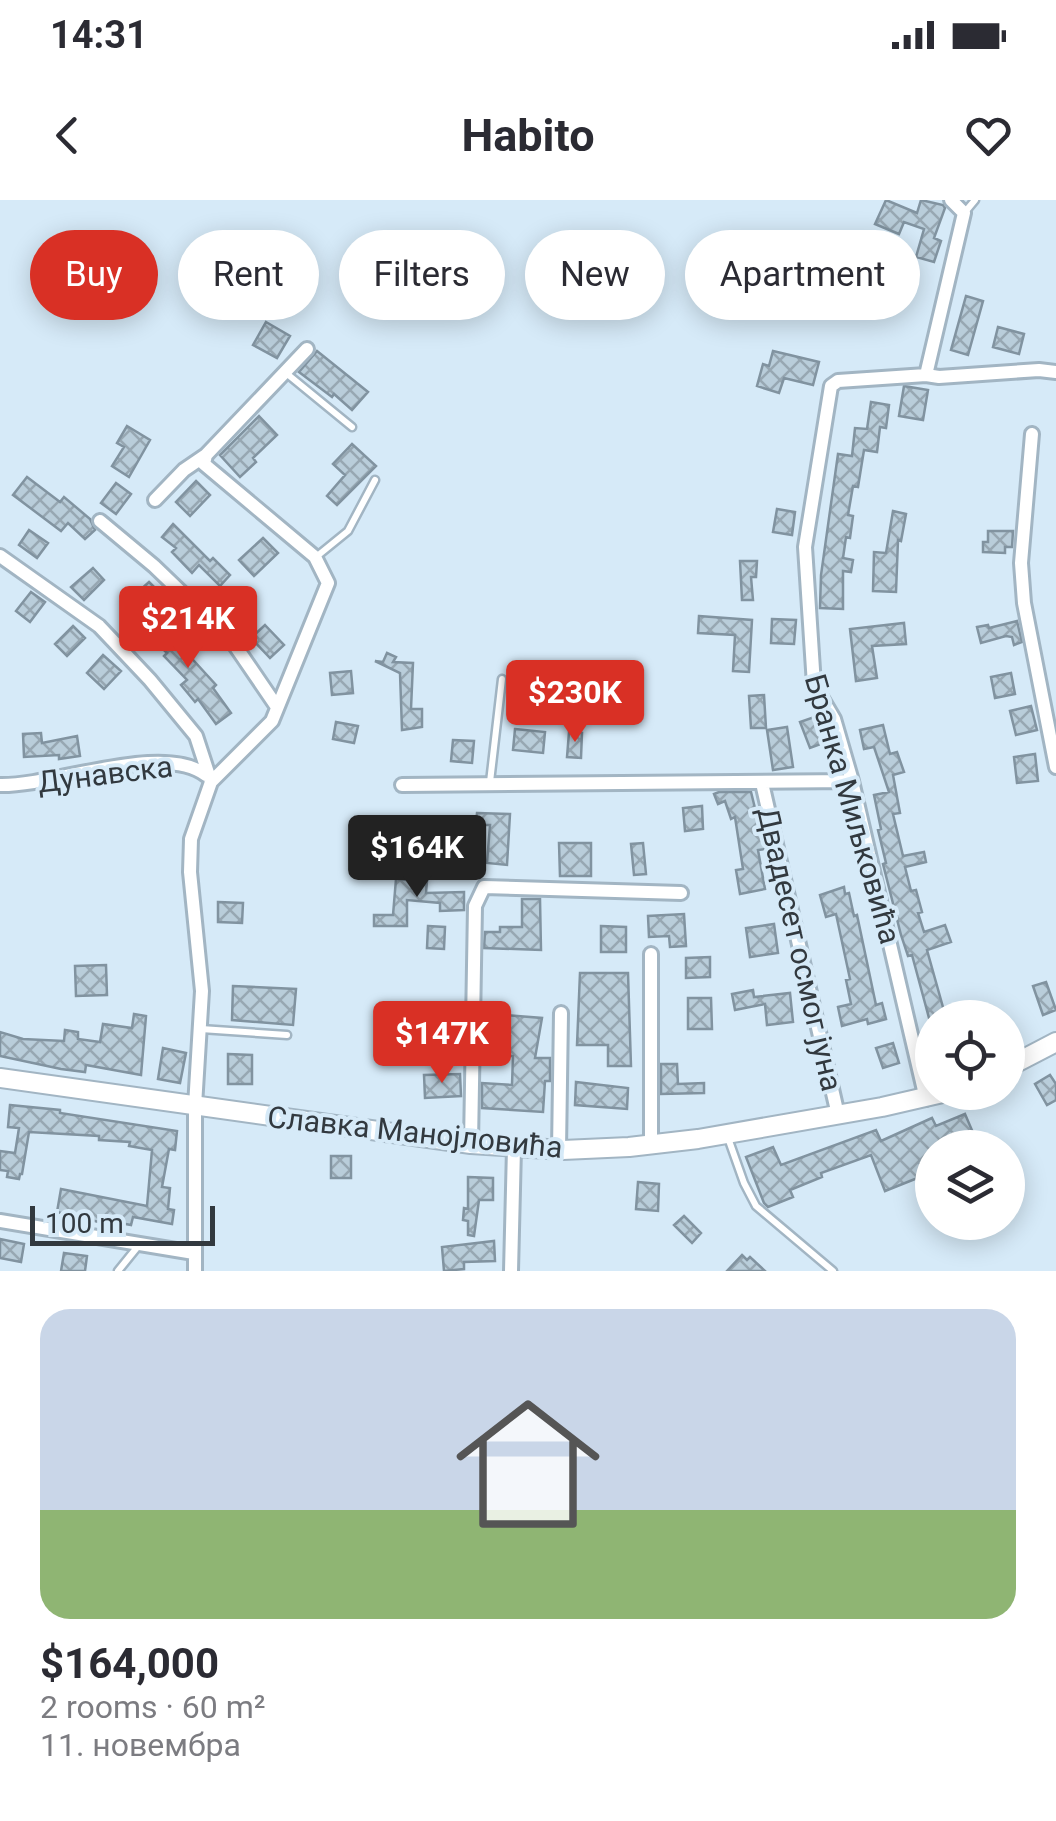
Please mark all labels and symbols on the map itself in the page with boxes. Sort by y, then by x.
pin: $214K [118,586,258,671]
pin: $230K [505,660,645,745]
street label: Бранка Миљковића [798,670,908,948]
street label: Дунавска [35,748,175,800]
street label: Двадесет осмог јуна [750,803,850,1095]
pin: $164K [347,815,487,900]
pin: $147K [372,1001,512,1086]
street label: Славка Манојловића [266,1099,564,1165]
scale bar [30,1201,215,1246]

